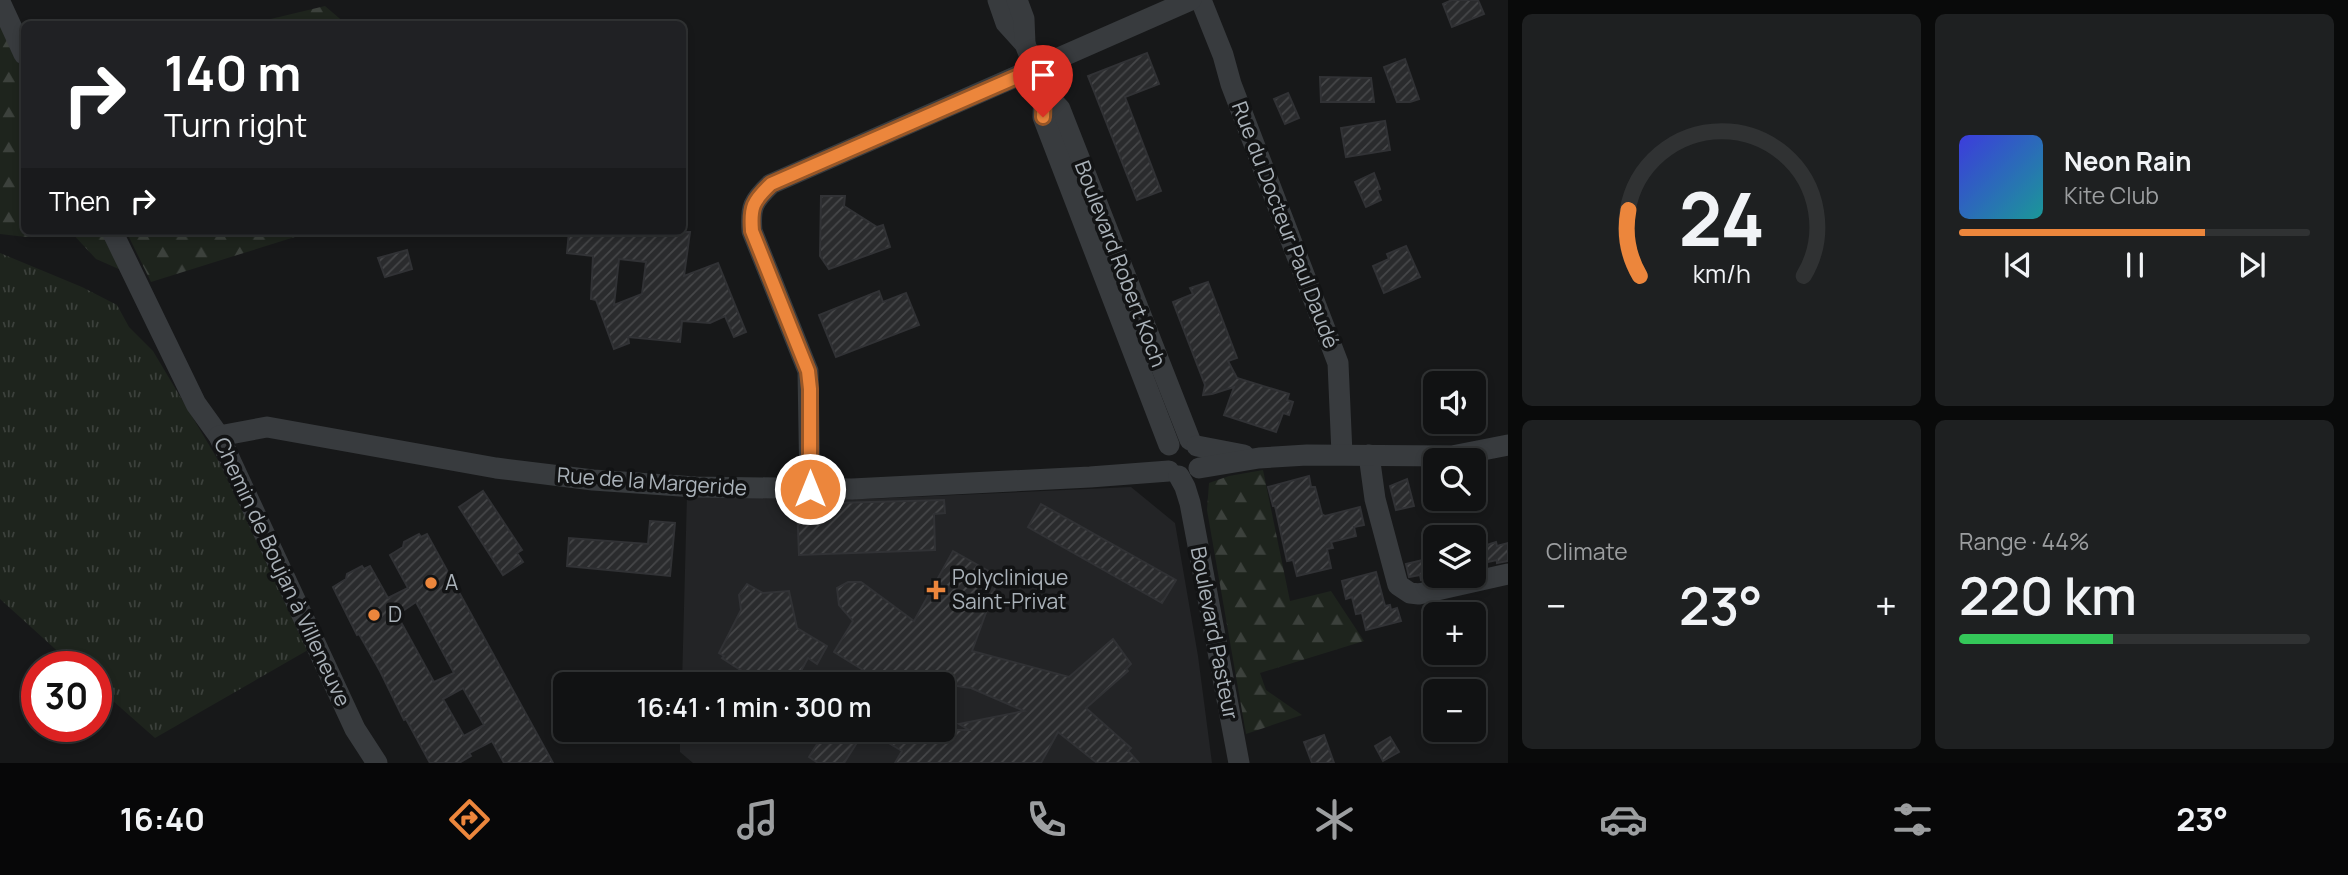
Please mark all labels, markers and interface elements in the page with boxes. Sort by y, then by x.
text: 140 m [164,39,301,106]
pin [1013,45,1073,117]
icon: right [49,49,140,140]
icon: arrive [1024,56,1062,94]
street label: Rue du Docteur Paul Daudé [1226,97,1346,352]
text: Turn right [164,103,307,147]
text: Neon Rain [2064,143,2192,179]
street label: Boulevard Robert Koch [1069,156,1173,371]
text: 24 [1678,168,1765,268]
text: Kite Club [2064,179,2159,211]
icon: right [124,182,162,220]
text: Then [49,183,110,219]
icon: previous [1999,246,2037,284]
icon: pause [2116,246,2154,284]
icon: next [2233,246,2271,284]
text: km/h [1692,256,1751,291]
map controls [1423,371,1486,742]
button: sound [1423,371,1486,434]
street label: Chemin de Boujan à Villeneuve [208,433,358,711]
button: search [1423,448,1486,511]
position arrow [773,452,847,526]
street label: Rue de la Margeride [556,460,748,502]
button: layers [1423,525,1486,588]
text: Range · 44% [1959,525,2090,557]
text: Climate [1546,535,1628,567]
street label: Boulevard Pasteur [1185,544,1246,722]
text: 220 km [1959,560,2137,631]
place label: Polyclinique Saint-Privat [952,563,1068,615]
place label: A [445,568,458,596]
text: 23° [1679,570,1763,641]
marker: A [423,575,439,591]
text: − [1546,579,1567,631]
text: + [1875,579,1897,631]
marker: Polyclinique Saint-Privat [926,580,946,600]
place label: D [388,600,402,628]
button: + [1423,602,1486,665]
marker: D [366,607,382,623]
speed limit sign: 30 [21,651,112,742]
button: − [1423,679,1486,742]
text: 16:41 · 1 min · 300 m [637,689,871,725]
icon: directions [445,795,494,844]
icon: music [733,795,782,844]
icon: phone [1022,795,1071,844]
icon: climate [1310,795,1359,844]
icon: car [1599,795,1648,844]
icon: filters [1888,795,1937,844]
text: 16:40 [120,797,205,841]
text: 23° [2176,797,2228,841]

